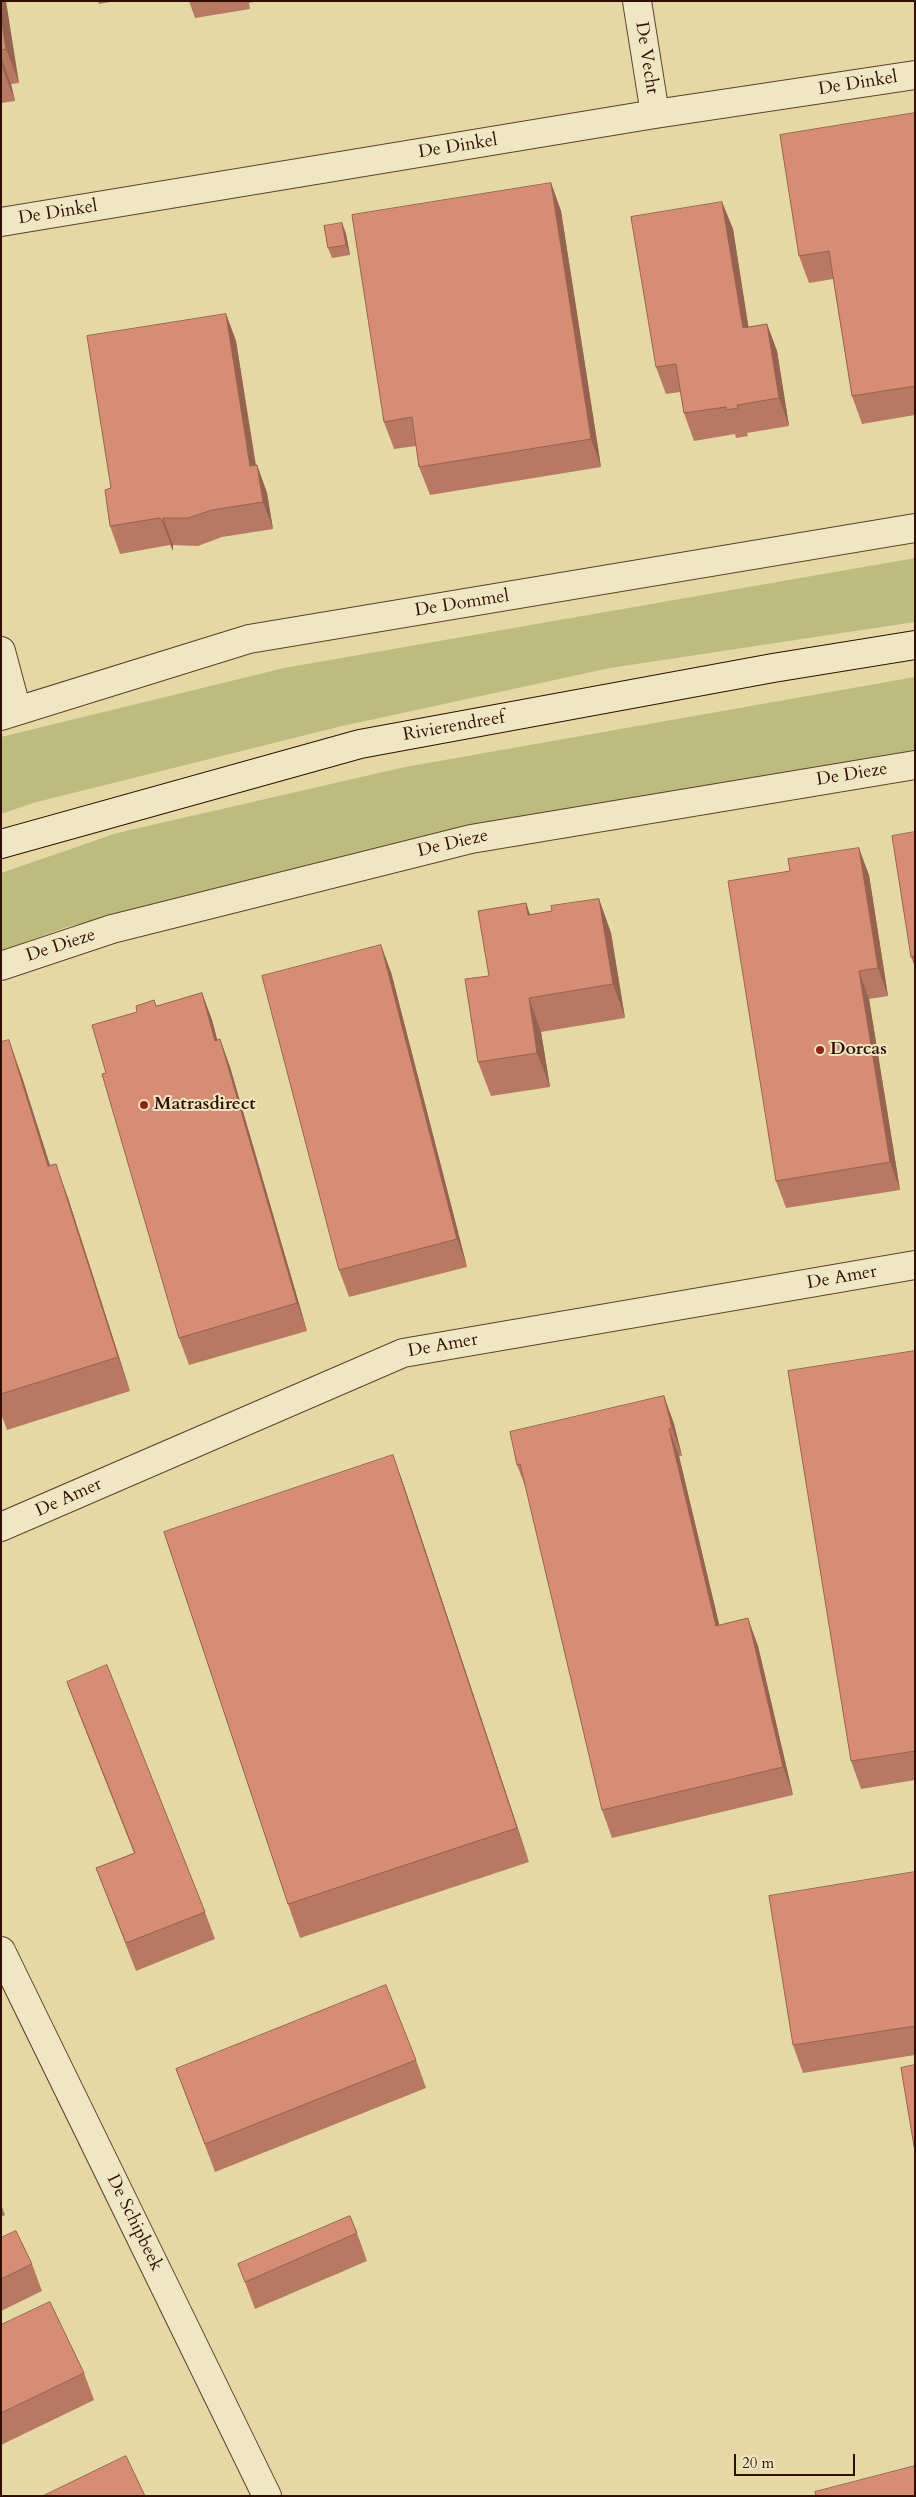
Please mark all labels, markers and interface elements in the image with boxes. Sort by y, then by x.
street label: De Vecht [630,20,662,96]
street label: De Dinkel [817,67,899,101]
street label: De Dinkel [417,130,499,164]
street label: De Dinkel [17,196,99,230]
street label: De Dommel [413,586,511,622]
street label: Rivierendreef [401,707,507,747]
street label: De Dieze [815,759,889,791]
street label: De Dieze [416,825,490,863]
street label: De Dieze [24,925,98,967]
place label: Dorcas [830,1039,887,1061]
marker: Dorcas [814,1044,826,1056]
place label: Matrasdirect [154,1094,256,1116]
marker: Matrasdirect [138,1099,150,1111]
street label: De Amer [805,1261,879,1295]
street label: De Amer [406,1329,480,1363]
street label: De Amer [32,1474,106,1522]
street label: De Schipbeek [101,2171,167,2275]
scale bar [736,2444,857,2476]
text: 20 m [742,2453,774,2473]

